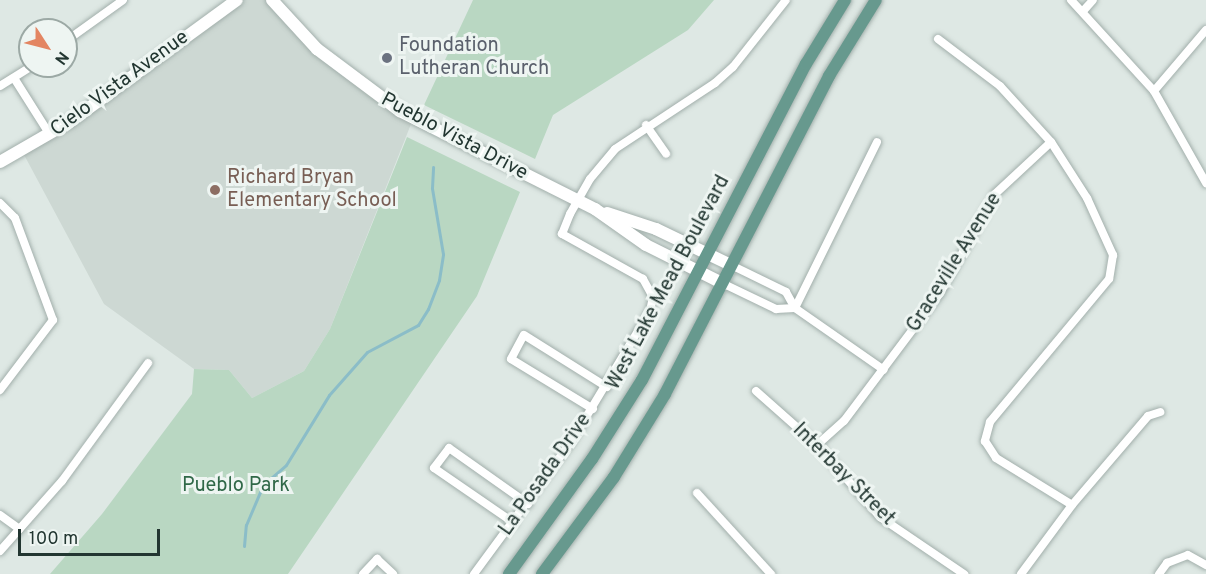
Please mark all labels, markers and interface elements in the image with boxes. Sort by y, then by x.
north arrow [18,18,78,78]
street label: Cielo Vista Avenue [46,25,194,143]
place label: Foundation Lutheran Church [399,34,549,81]
text: N [49,47,72,68]
marker: Foundation Lutheran Church [380,51,394,65]
street label: Pueblo Vista Drive [376,88,532,186]
place label: Richard Bryan Elementary School [227,166,397,213]
street label: West Lake Mead Boulevard [602,172,736,394]
marker: Richard Bryan Elementary School [208,183,222,197]
street label: Graceville Avenue [902,189,1008,337]
street label: La Posada Drive [495,409,597,541]
street label: Interbay Street [787,419,899,531]
park label: Pueblo Park [182,474,290,498]
scale bar [21,517,164,555]
text: 100 m [29,528,78,551]

